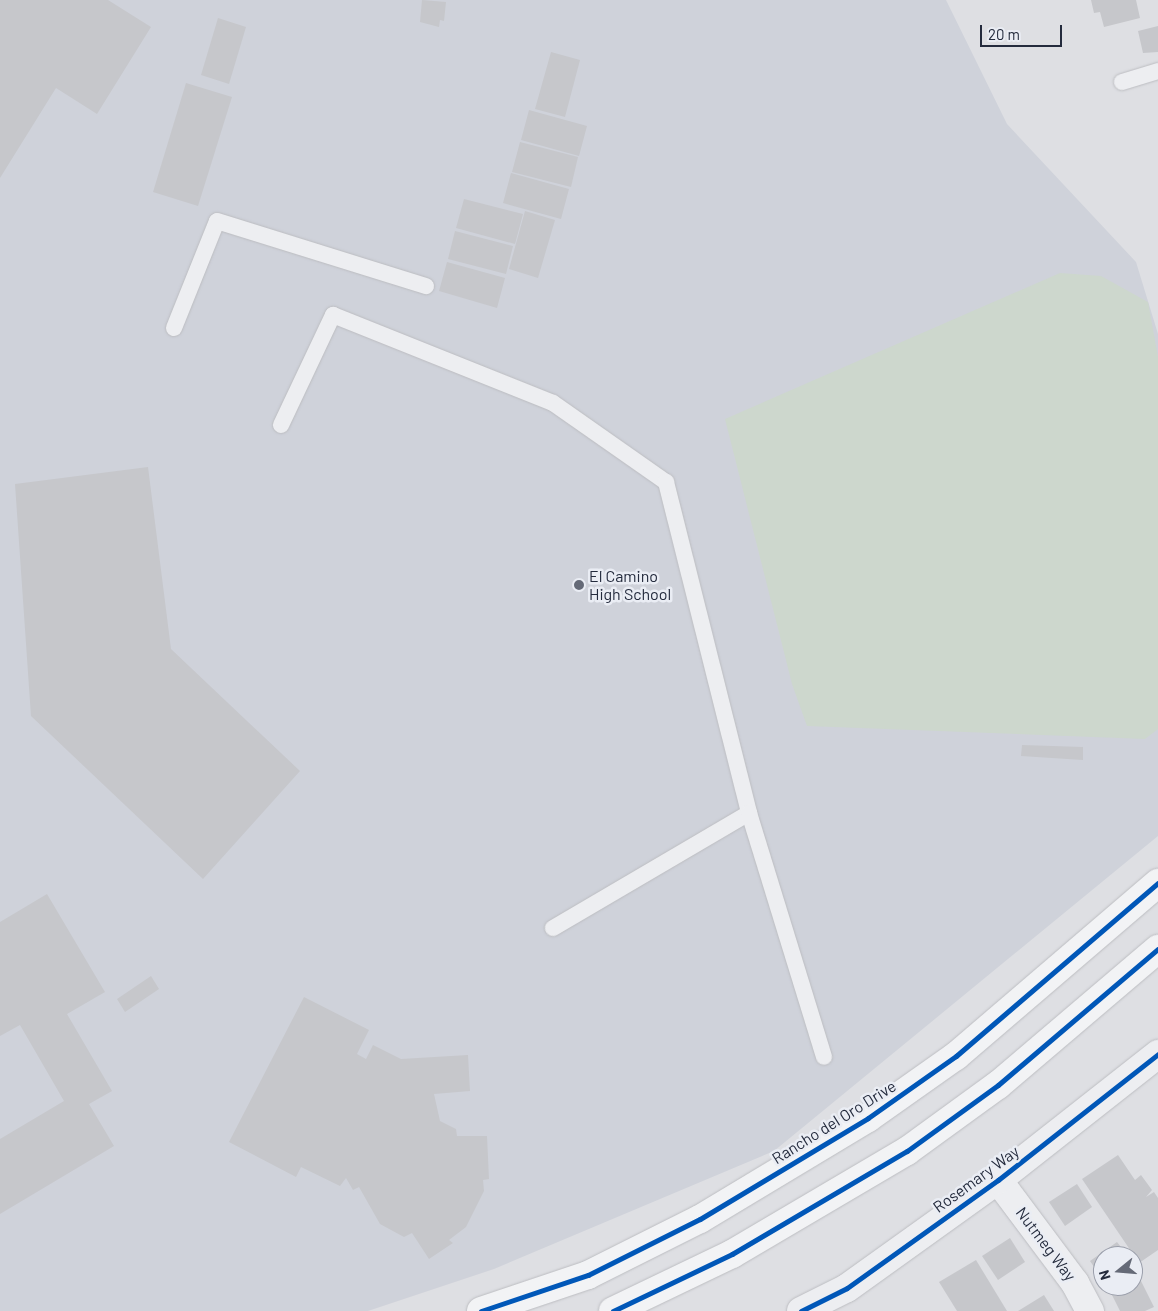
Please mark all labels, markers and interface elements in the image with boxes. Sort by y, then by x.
scale bar [983,15,1066,47]
text: 20 m [988,25,1020,43]
place label: El Camino High School [589,566,671,604]
marker: El Camino High School [573,579,585,591]
street label: Rancho del Oro Drive [768,1076,900,1168]
street label: Rosemary Way [929,1141,1023,1217]
street label: Nutmeg Way [1012,1203,1080,1285]
north arrow [1093,1246,1143,1296]
text: N [1095,1268,1114,1282]

